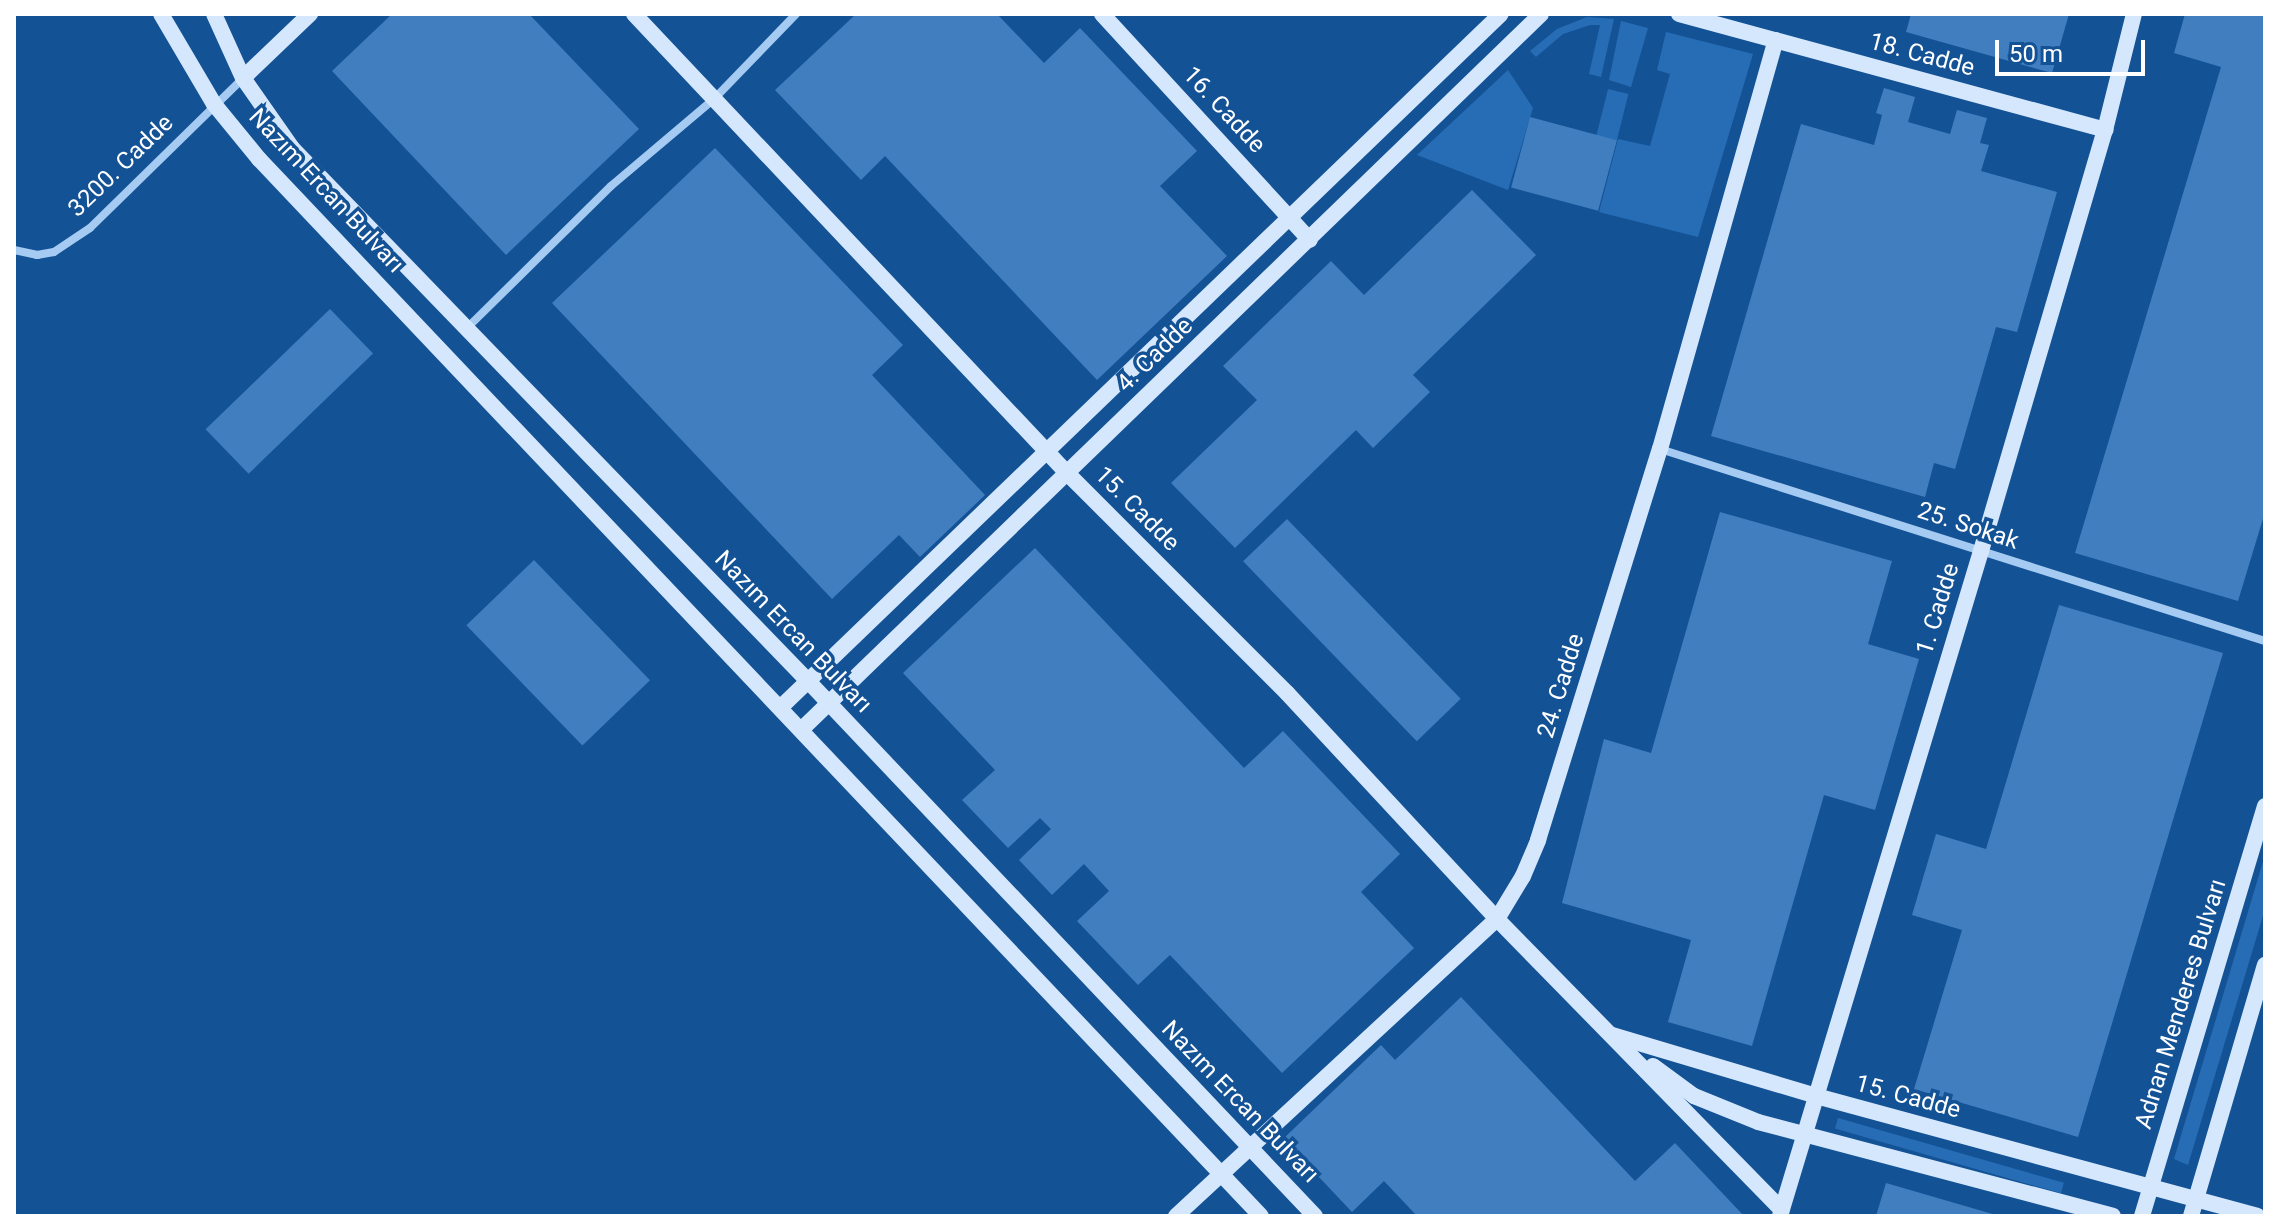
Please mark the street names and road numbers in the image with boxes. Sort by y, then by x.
street label: 18. Cadde [1866,27,1978,83]
street label: 16. Cadde [1177,61,1271,159]
street label: Nazım Ercan Bulvarı [242,103,410,279]
street label: 3200. Cadde [63,109,179,223]
street label: 4. Cadde [1111,312,1199,398]
street label: 15. Cadde [1089,461,1185,557]
street label: 25. Sokak [1914,496,2022,556]
street label: Nazım Ercan Bulvarı [708,545,878,719]
street label: 1. Cadde [1910,560,1966,658]
street label: 24. Cadde [1531,630,1591,742]
street label: Adnan Menderes Bulvarı [2129,876,2233,1132]
street label: Nazım Ercan Bulvarı [1155,1015,1325,1189]
street label: 15. Cadde [1852,1069,1964,1125]

